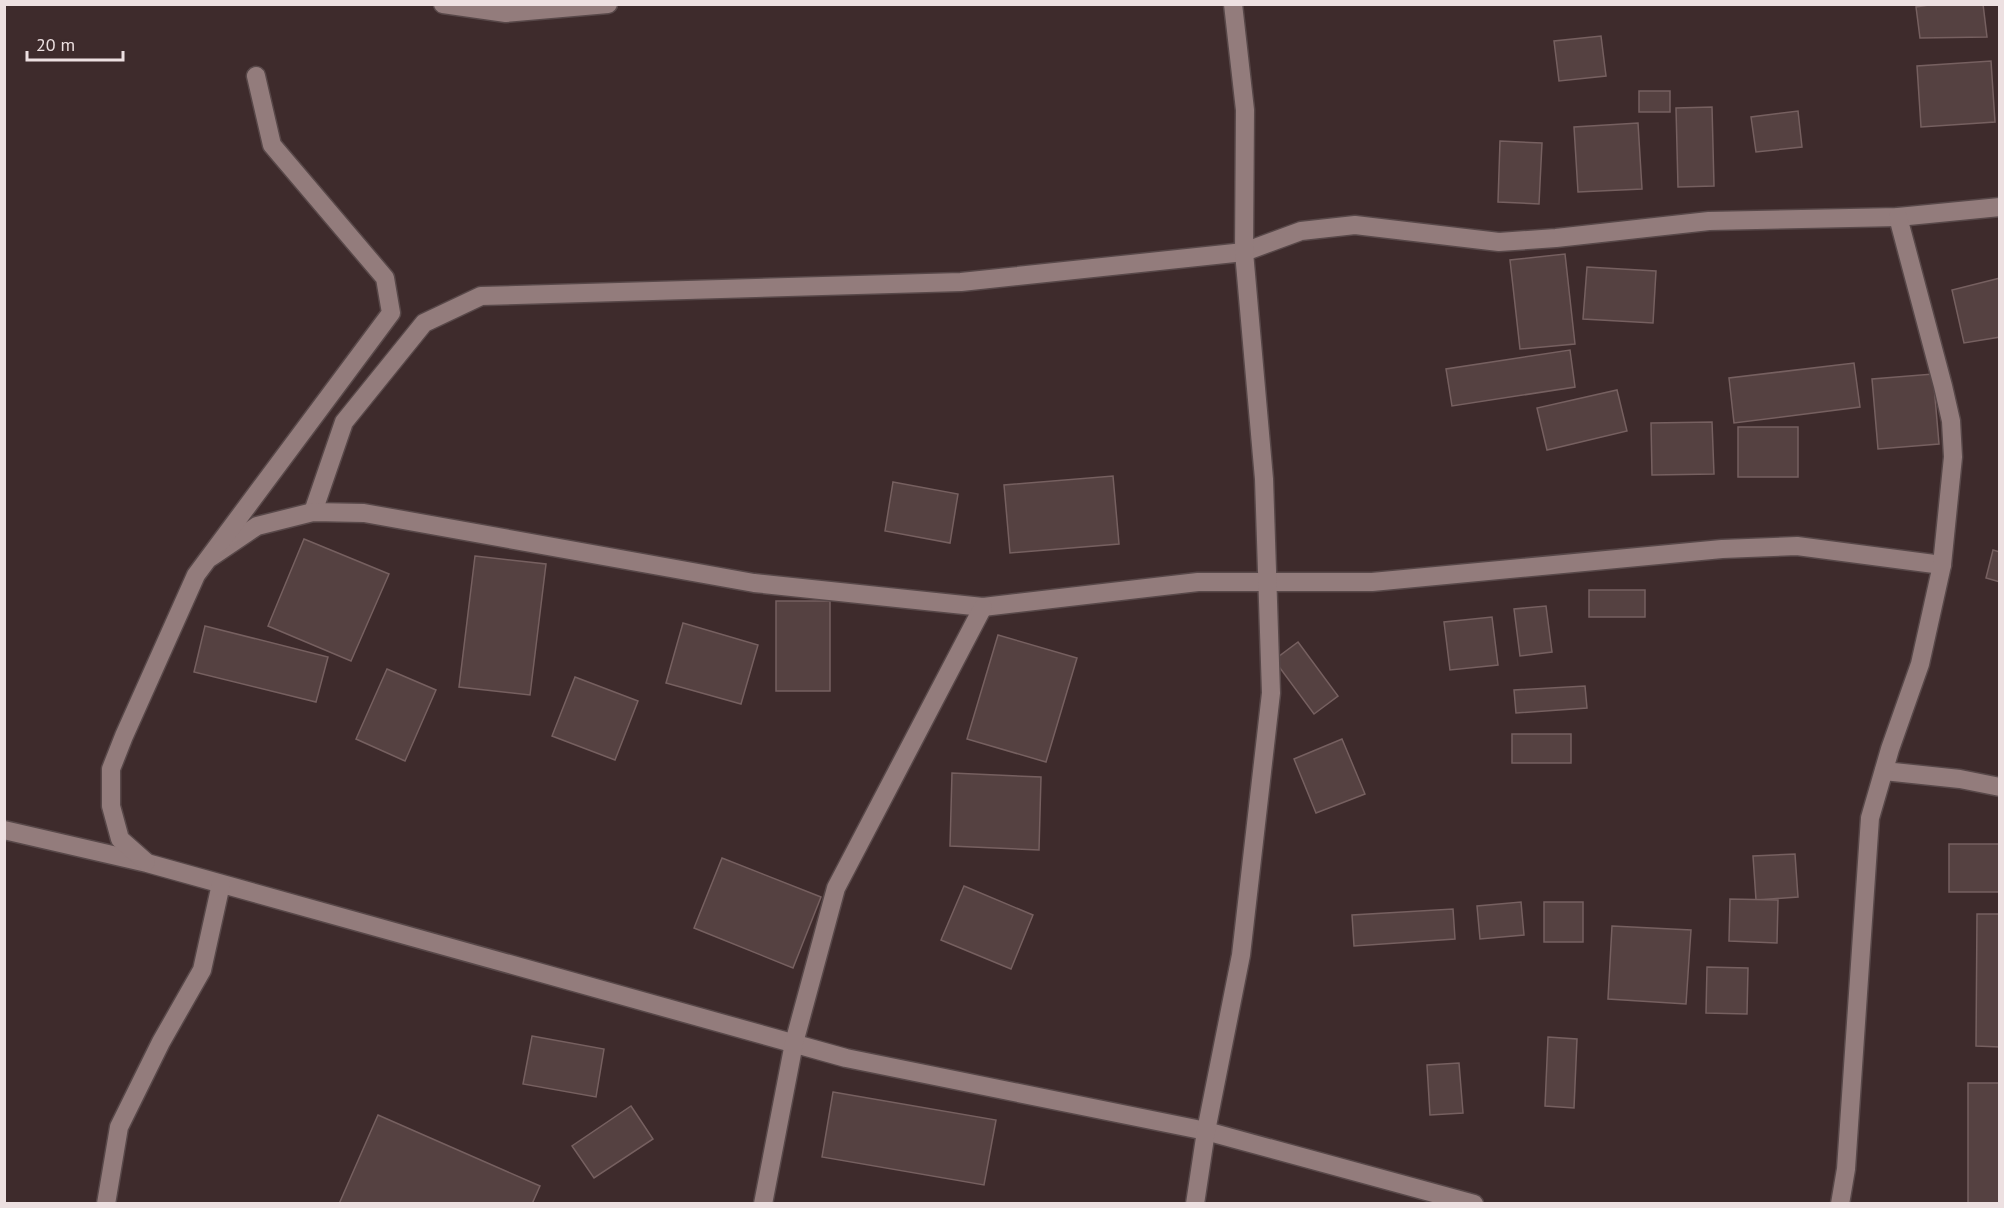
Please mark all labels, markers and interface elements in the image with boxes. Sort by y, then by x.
scale bar [27,24,123,62]
text: 20 m [36,33,75,56]

